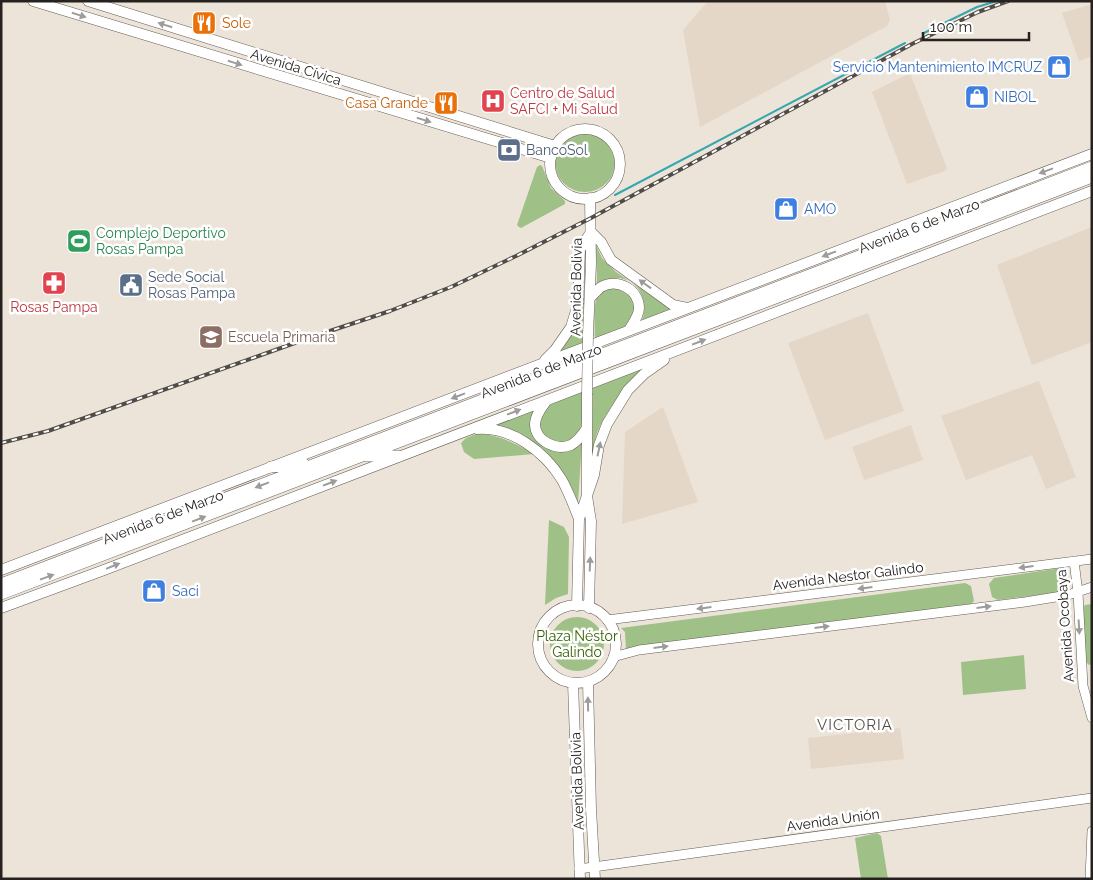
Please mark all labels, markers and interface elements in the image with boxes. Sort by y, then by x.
restaurant icon: Sole [191,10,217,36]
scale bar [923,10,1029,42]
one-way arrow [72,12,87,20]
place label: Sole [222,15,251,31]
text: 100 m [930,18,972,36]
one-way arrow [158,21,173,29]
street label: Avenida Cívica [249,46,343,88]
shop icon: Servicio Mantenimiento IMCRUZ [1046,54,1072,80]
one-way arrow [227,59,242,67]
place label: Servicio Mantenimiento IMCRUZ [833,59,1042,75]
shop icon: NIBOL [964,84,990,110]
place label: Centro de Salud SAFCI + Mi Salud [510,85,618,117]
hospital icon: Centro de Salud SAFCI + Mi Salud [480,88,506,114]
place label: NIBOL [994,89,1036,105]
restaurant icon: Casa Grande [433,90,459,116]
place label: Casa Grande [345,95,428,111]
one-way arrow [416,117,431,124]
bank icon: BancoSol [496,137,522,163]
place label: BancoSol [526,142,588,158]
one-way arrow [1038,167,1053,175]
shop icon: AMO [773,196,799,222]
street label: Avenida 6 de Marzo [856,196,982,256]
place label: AMO [804,201,836,217]
place label: Complejo Deportivo Rosas Pampa [96,225,226,257]
sports icon: Complejo Deportivo Rosas Pampa [66,228,92,254]
street label: Avenida Bolivia [567,238,585,336]
one-way arrow [822,251,836,259]
place label: Sede Social Rosas Pampa [148,269,235,301]
pharmacy icon: Rosas Pampa [41,270,67,296]
public building icon: Sede Social Rosas Pampa [118,272,144,298]
one-way arrow [639,279,652,290]
place label: Rosas Pampa [10,299,98,315]
school or university icon: Escuela Primaria [198,324,224,350]
place label: Escuela Primaria [228,329,335,345]
one-way arrow [692,338,706,346]
street label: Avenida 6 de Marzo [478,341,604,401]
one-way arrow [451,393,466,400]
one-way arrow [507,408,522,416]
one-way arrow [595,442,603,457]
one-way arrow [322,479,337,486]
one-way arrow [254,481,269,489]
street label: Avenida 6 de Marzo [100,487,226,547]
one-way arrow [192,515,207,523]
one-way arrow [586,556,594,572]
street label: Avenida Nestor Galindo [772,559,924,593]
one-way arrow [106,562,120,570]
one-way arrow [1018,563,1034,571]
street label: Avenida Ocobaya [1053,569,1077,683]
one-way arrow [40,573,55,581]
shop icon: Saci [141,578,167,604]
place label: Saci [172,583,199,599]
one-way arrow [857,584,873,592]
one-way arrow [976,603,992,611]
one-way arrow [695,604,711,612]
one-way arrow [1076,619,1084,635]
one-way arrow [815,623,831,631]
park label: Plaza Néstor Galindo [536,628,618,660]
one-way arrow [653,643,669,651]
one-way arrow [584,696,592,712]
district label: VICTORIA [817,716,893,734]
street label: Avenida Bolivia [567,732,587,830]
street label: Avenida Unión [785,806,881,834]

